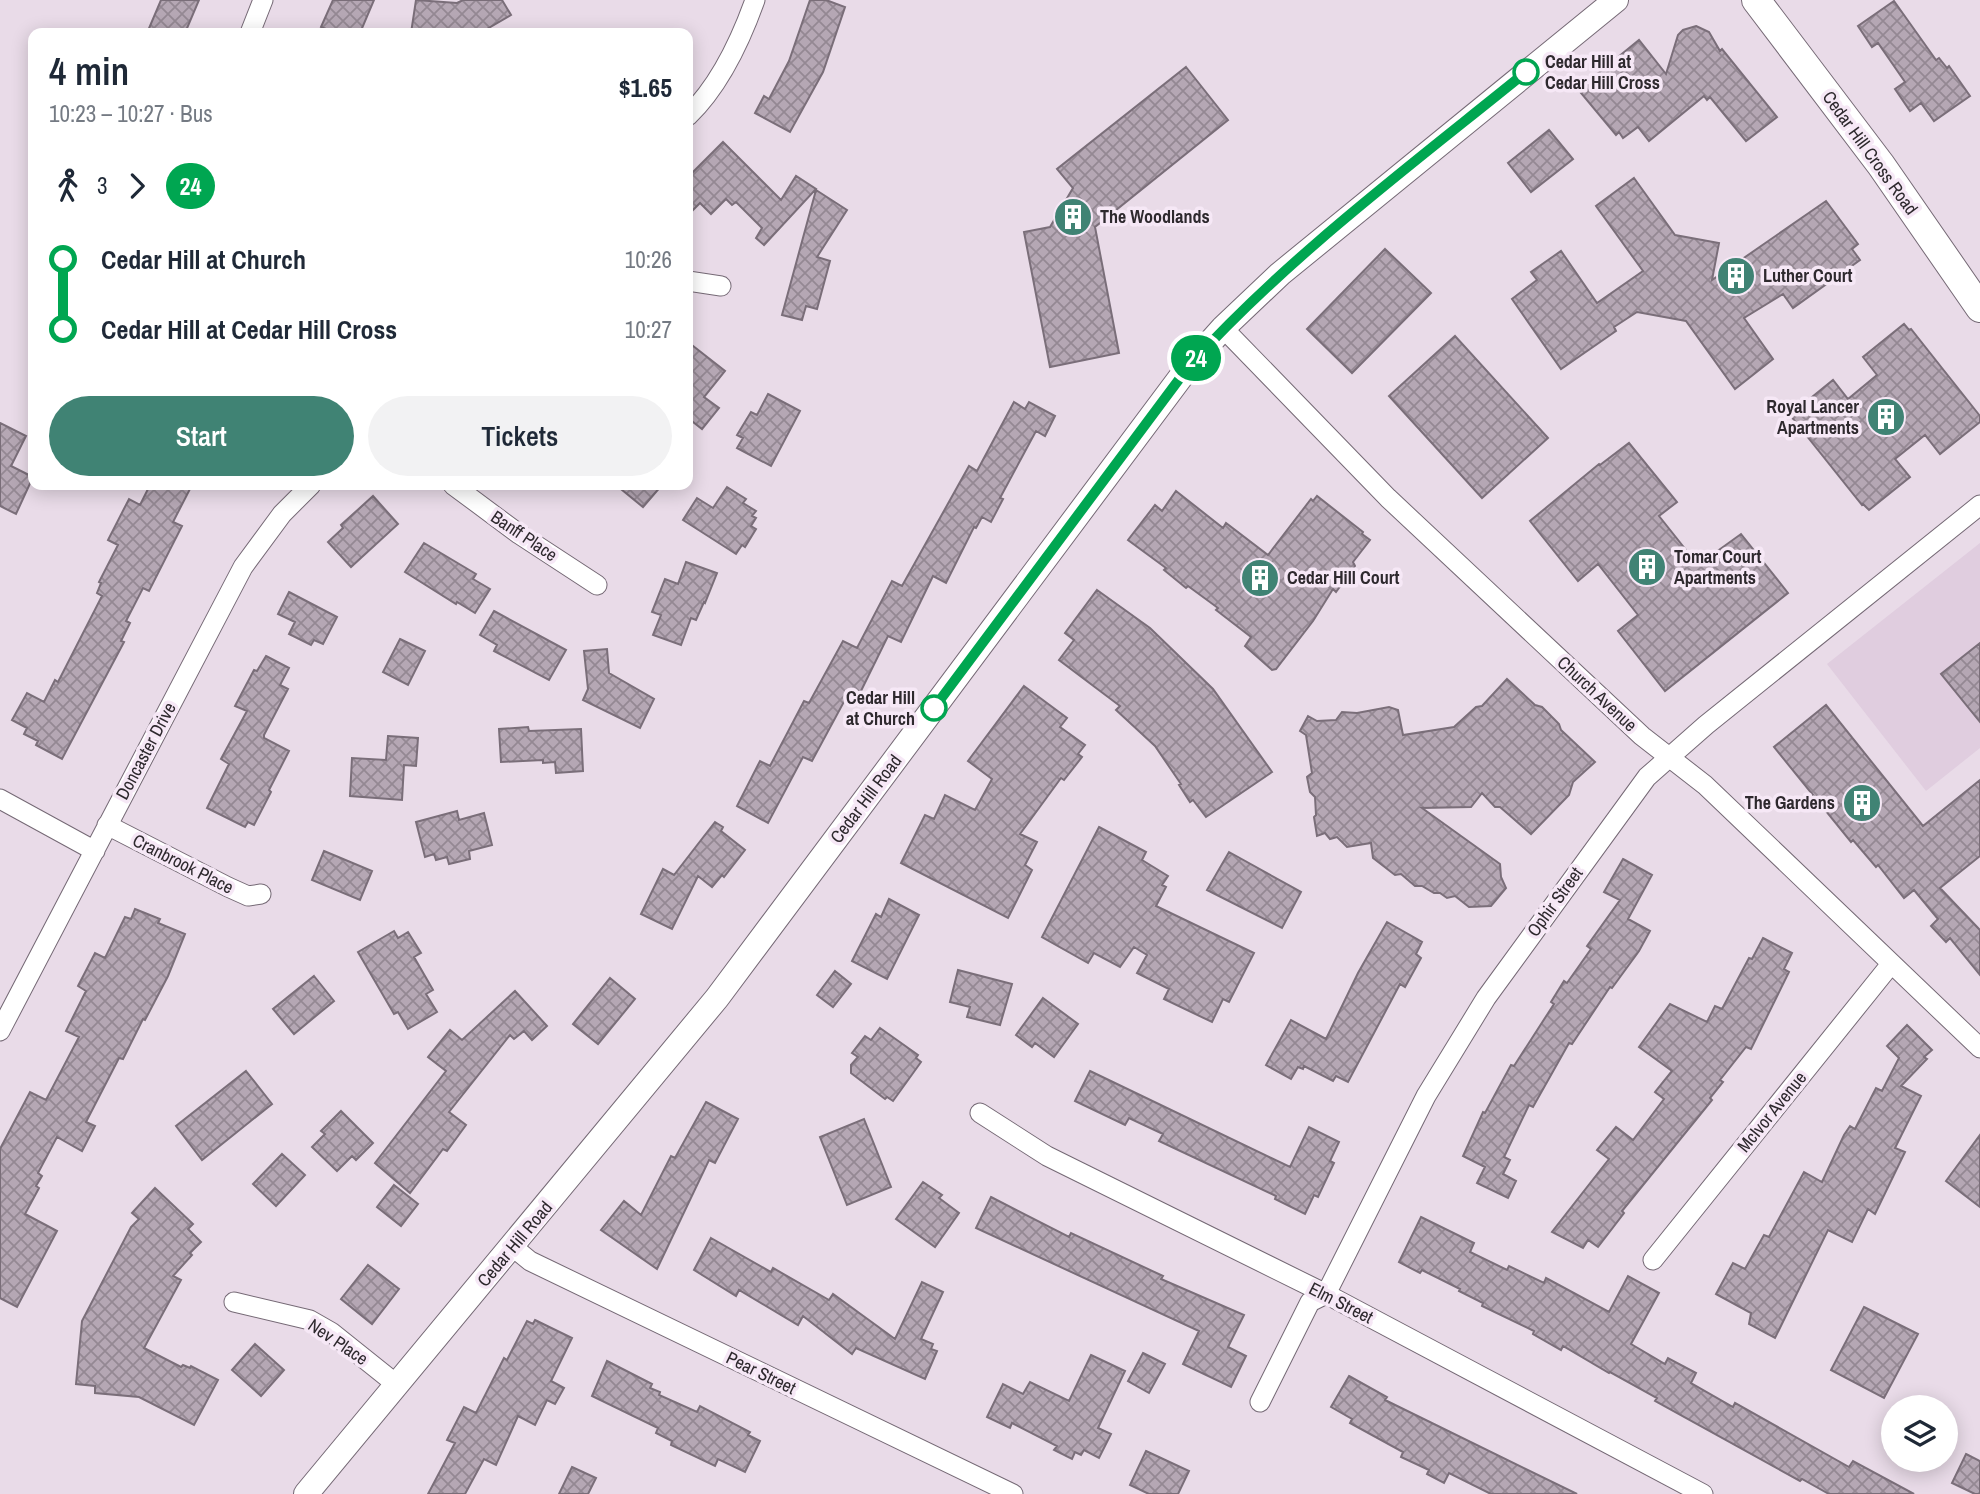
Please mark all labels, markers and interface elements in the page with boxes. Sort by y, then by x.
text: 4 min [49,46,129,97]
place label: Cedar Hill at Cedar Hill Cross [1545,49,1660,95]
marker: Cedar Hill at Cedar Hill Cross [1513,59,1539,85]
text: $1.65 [619,70,672,105]
street label: Cedar Hill Cross Road [1817,86,1924,220]
text: 10:23 – 10:27 · Bus [49,98,213,129]
icon: walk [49,167,87,205]
icon: forward [118,167,156,205]
text: 3 [97,170,108,201]
text: 24 [180,170,201,202]
building icon: The Woodlands [1052,196,1094,238]
place label: The Woodlands [1100,204,1210,229]
text: Cedar Hill at Church [101,242,306,277]
text: 10:26 [625,244,672,275]
building icon: Luther Court [1715,255,1757,297]
place label: Luther Court [1763,263,1852,288]
text: Cedar Hill at Cedar Hill Cross [101,312,397,347]
text: 10:27 [625,314,672,345]
line badge: 24 [1164,335,1228,381]
text: 24 [1185,342,1207,374]
place label: Royal Lancer Apartments [1766,394,1859,440]
button: Start [49,396,354,476]
button: Tickets [368,396,672,476]
building icon: Royal Lancer Apartments [1865,396,1907,438]
street label: Banff Place [486,504,562,567]
place label: Tomar Court Apartments [1674,544,1762,590]
building icon: Tomar Court Apartments [1626,546,1668,588]
building icon: Cedar Hill Court [1239,557,1281,599]
place label: Cedar Hill Court [1287,565,1399,590]
street label: Church Avenue [1552,650,1643,737]
place label: Cedar Hill at Church [846,685,915,731]
marker: Cedar Hill at Church [921,695,947,721]
street label: Doncaster Drive [109,698,182,804]
street label: Cedar Hill Road [824,749,907,848]
building icon: The Gardens [1841,782,1883,824]
place label: The Gardens [1745,790,1835,815]
street label: Cranbrook Place [129,827,238,900]
street label: Ophir Street [1521,862,1588,942]
street label: McIvor Avenue [1731,1066,1812,1157]
street label: Cedar Hill Road [471,1195,558,1292]
street label: Elm Street [1305,1276,1378,1329]
street label: Nev Place [303,1312,373,1371]
street label: Pear Street [722,1345,800,1400]
map controls [1881,1395,1958,1472]
button: layers [1881,1395,1958,1472]

